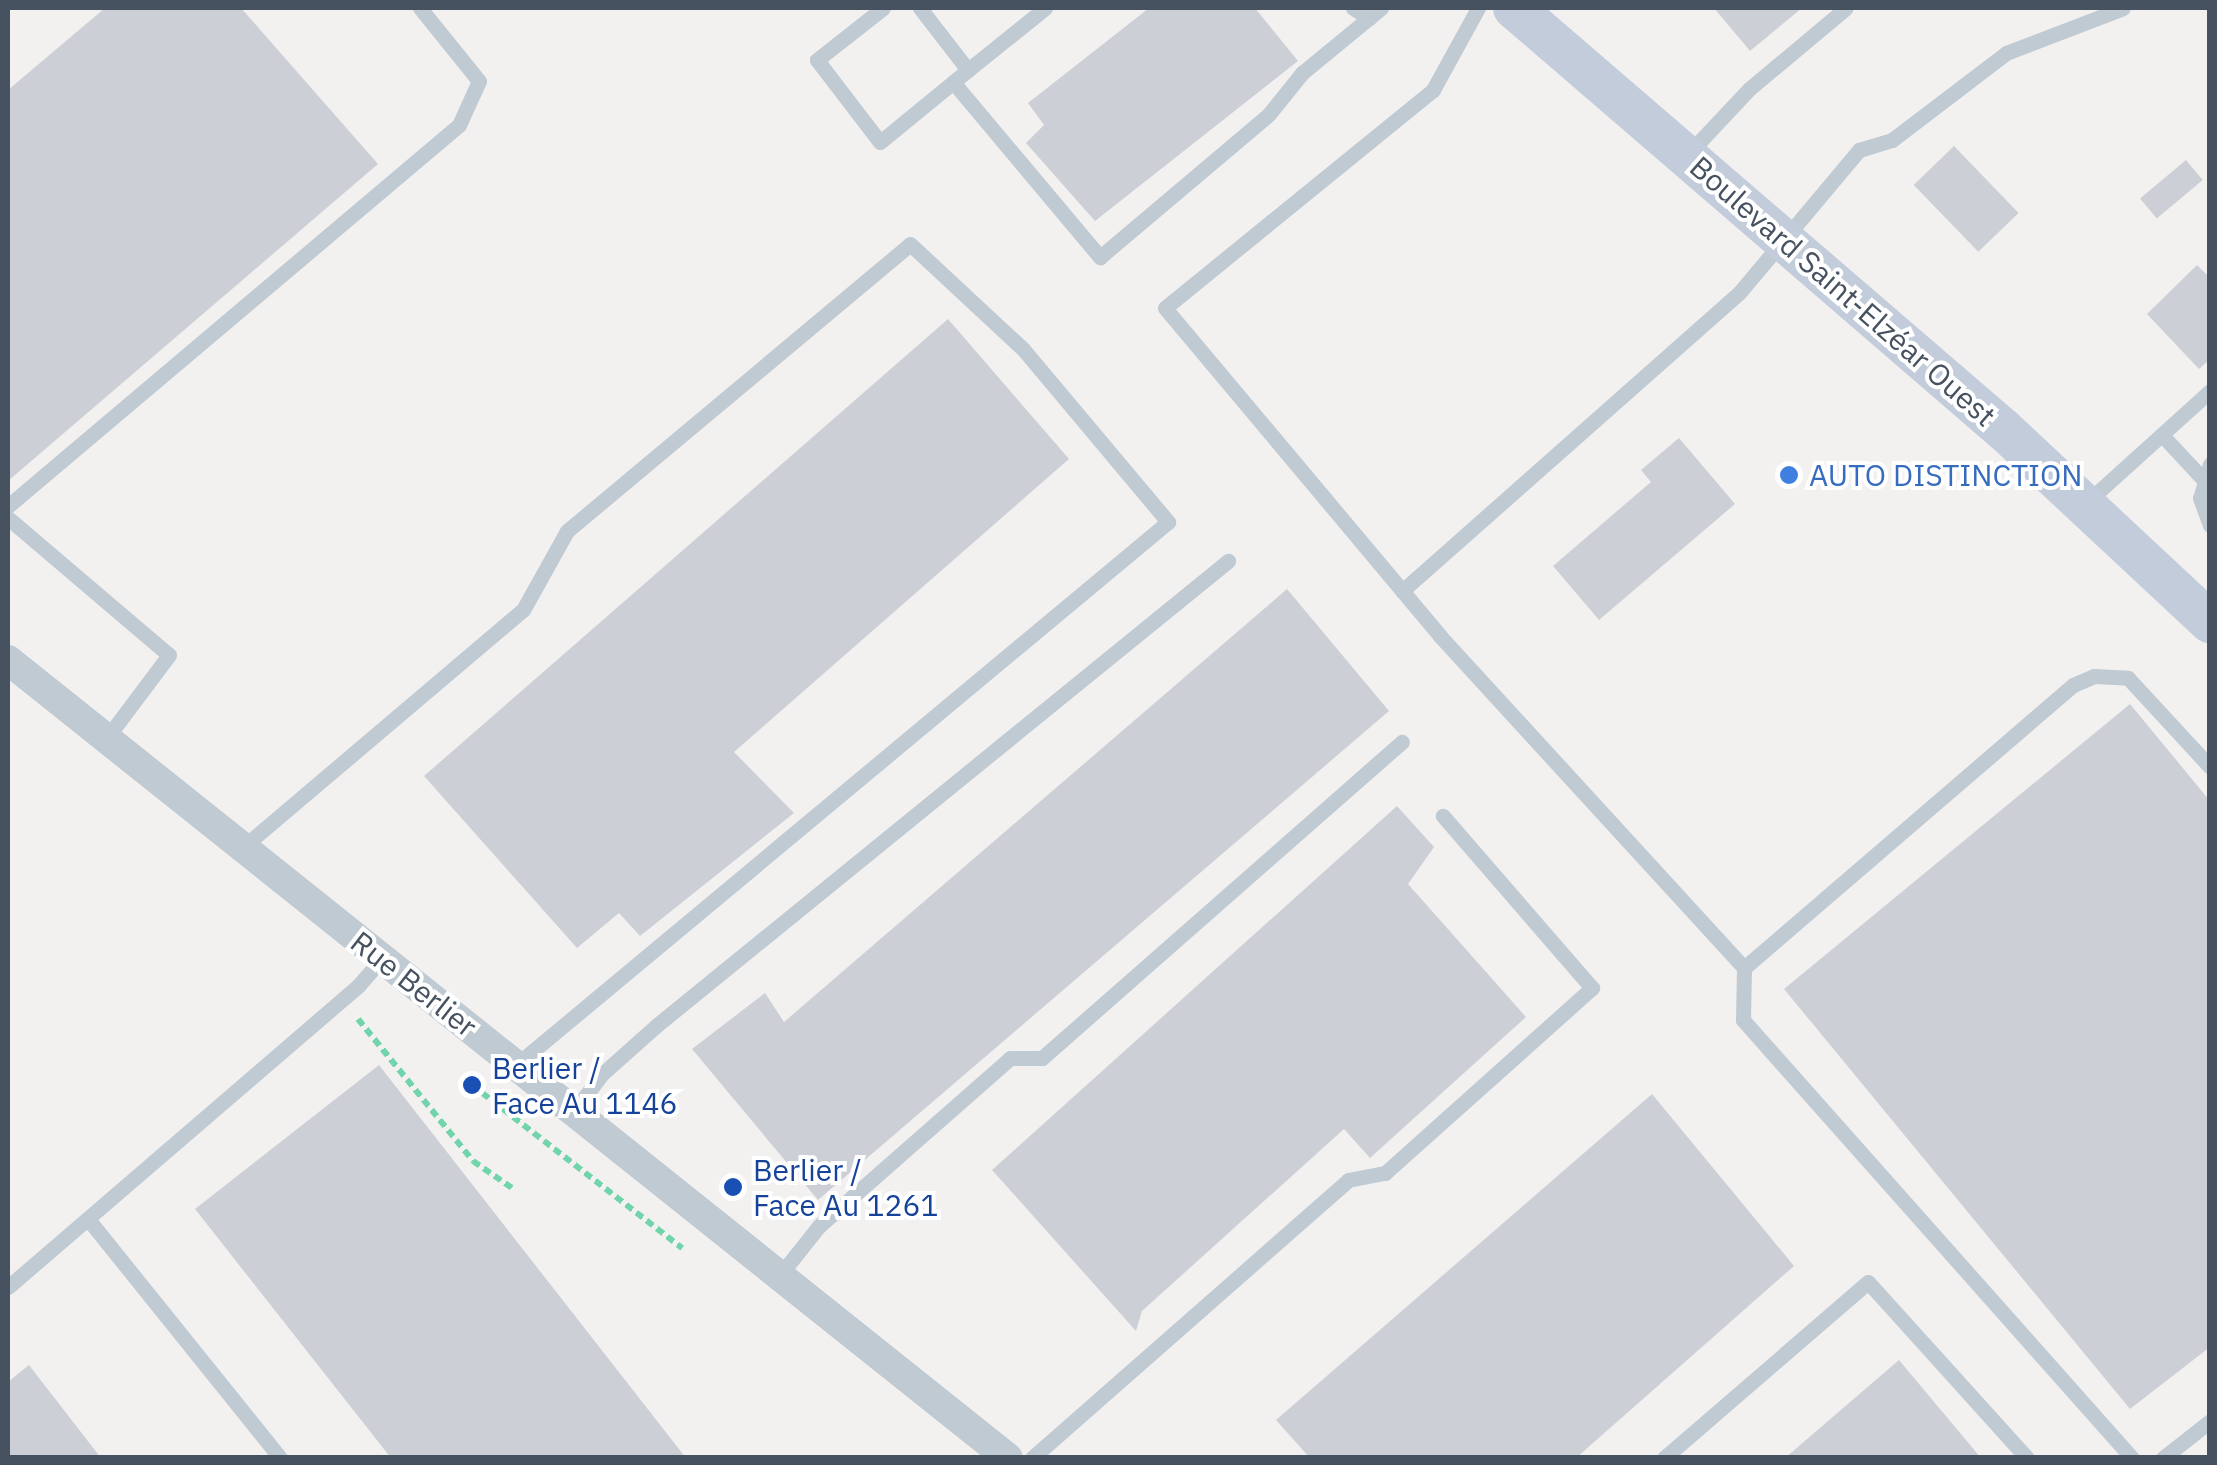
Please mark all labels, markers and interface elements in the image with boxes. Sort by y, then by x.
street label: Boulevard Saint-Elzéar Ouest [1683,148,2003,434]
place label: AUTO DISTINCTION [1809,457,2082,493]
marker: AUTO DISTINCTION [1778,464,1800,486]
street label: Rue Berlier [344,924,484,1044]
place label: Berlier / Face Au 1146 [492,1050,677,1120]
marker: Berlier / Face Au 1146 [461,1074,483,1096]
place label: Berlier / Face Au 1261 [753,1152,938,1222]
marker: Berlier / Face Au 1261 [722,1176,744,1198]

